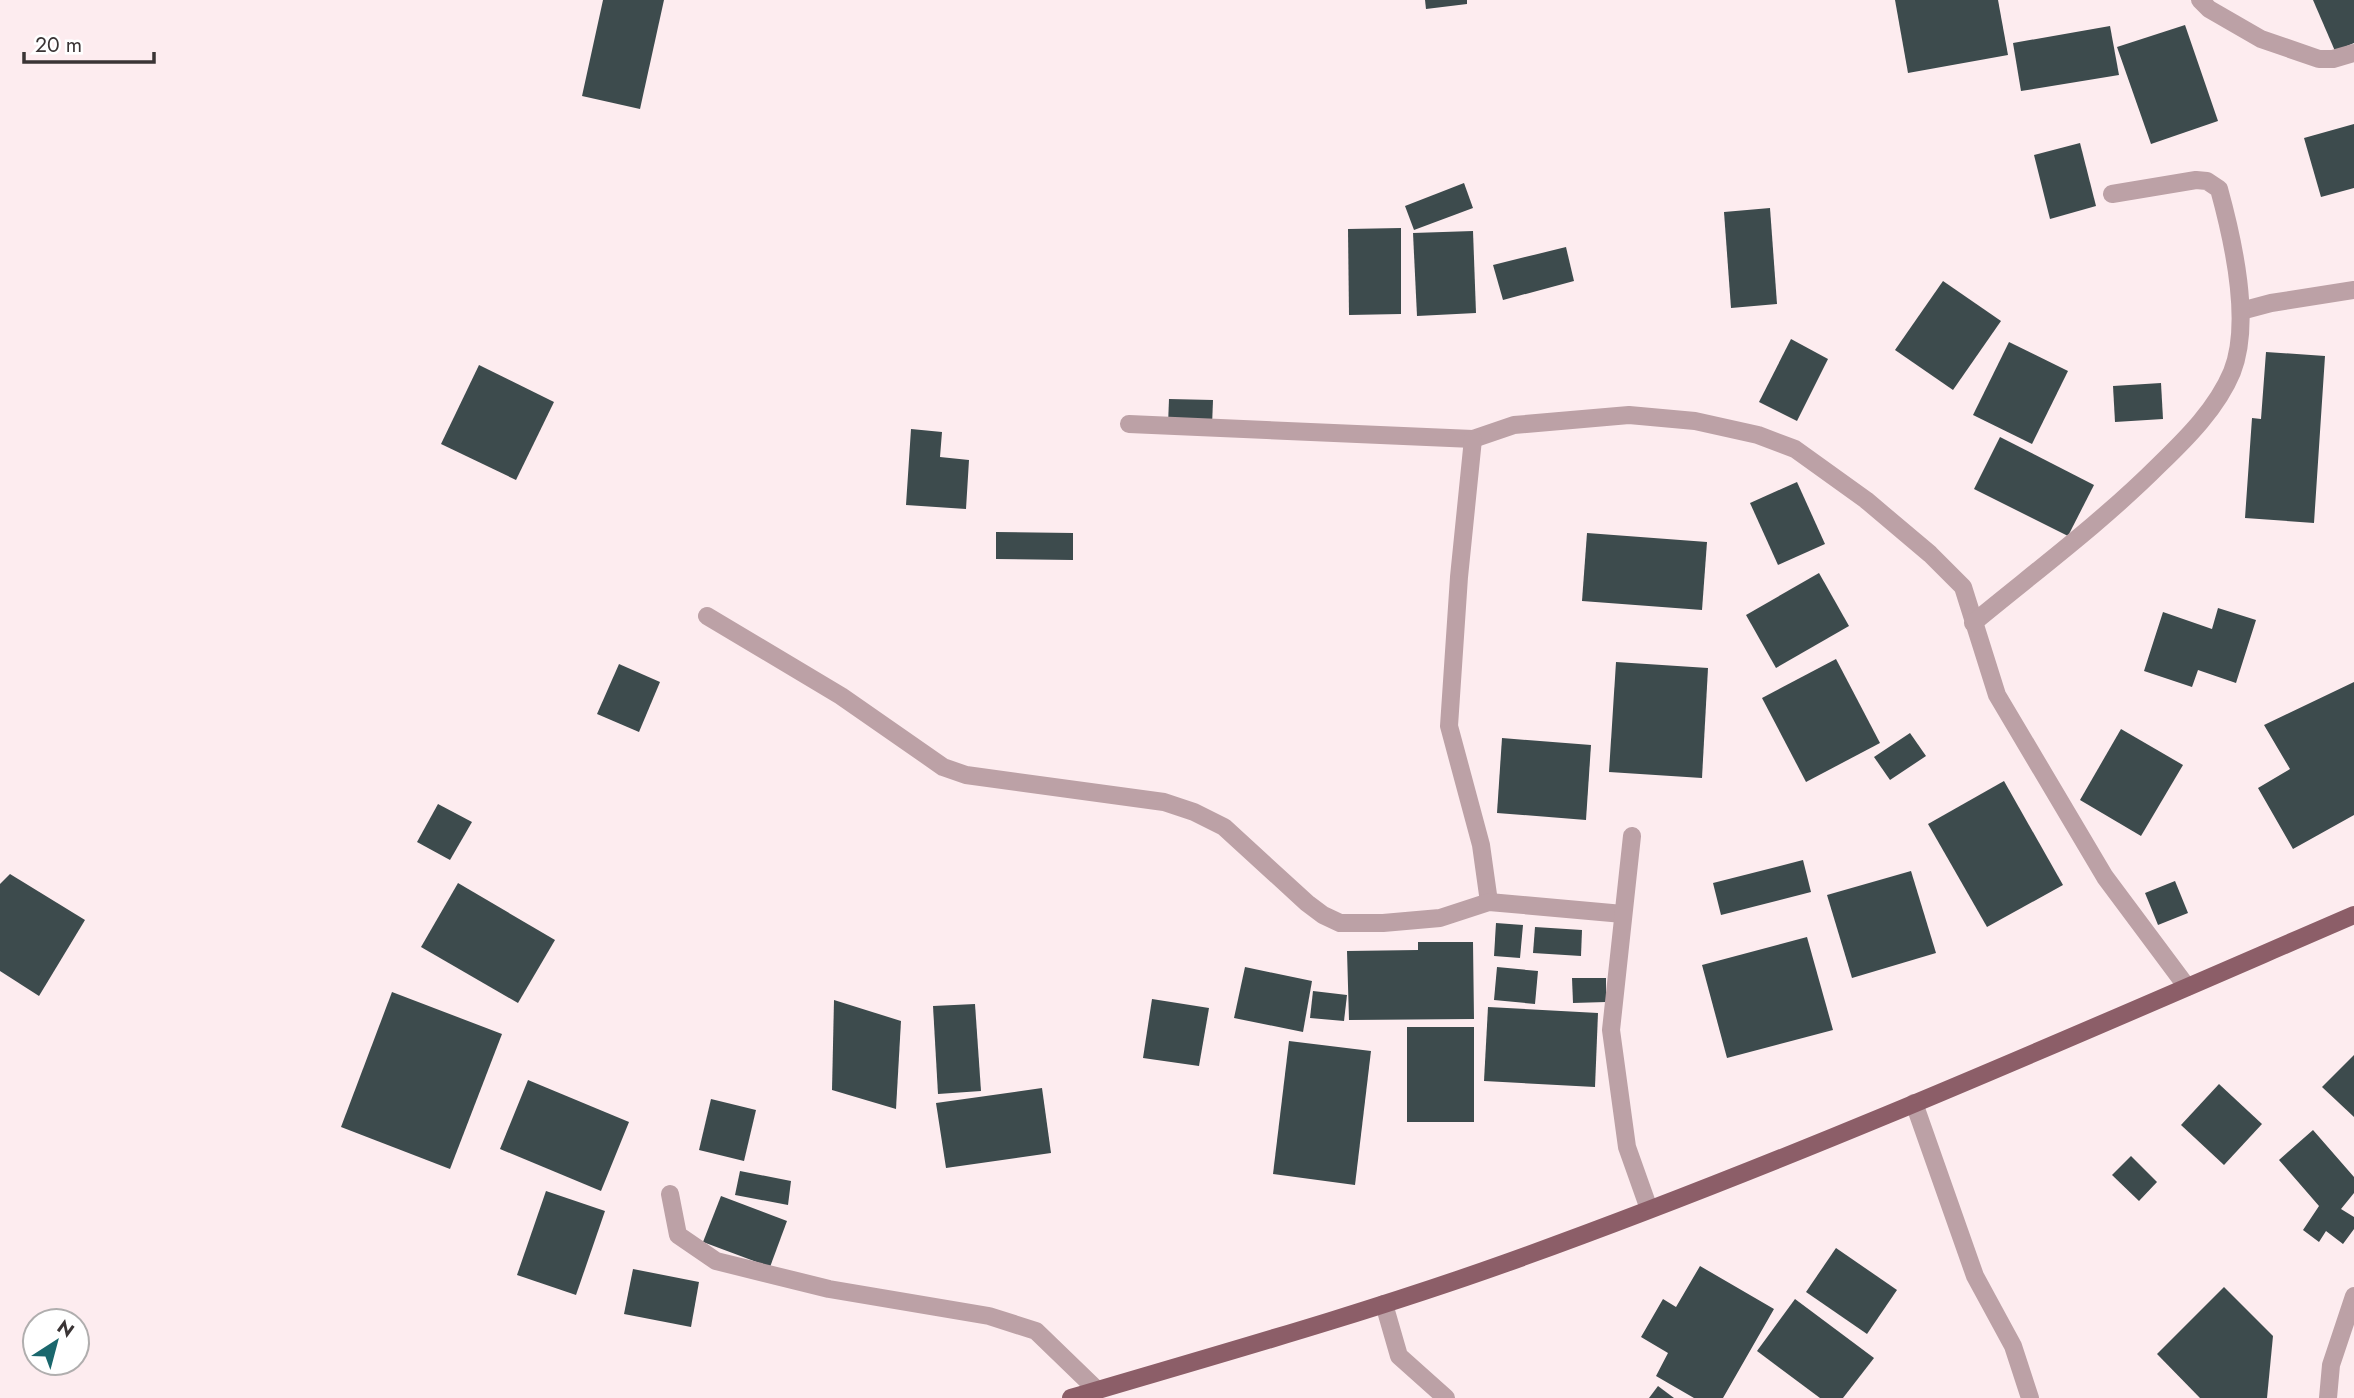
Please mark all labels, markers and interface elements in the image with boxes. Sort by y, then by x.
scale bar [24,21,154,65]
text: 20 m [35,30,82,60]
north arrow [21,1307,91,1377]
text: N [52,1313,80,1344]

